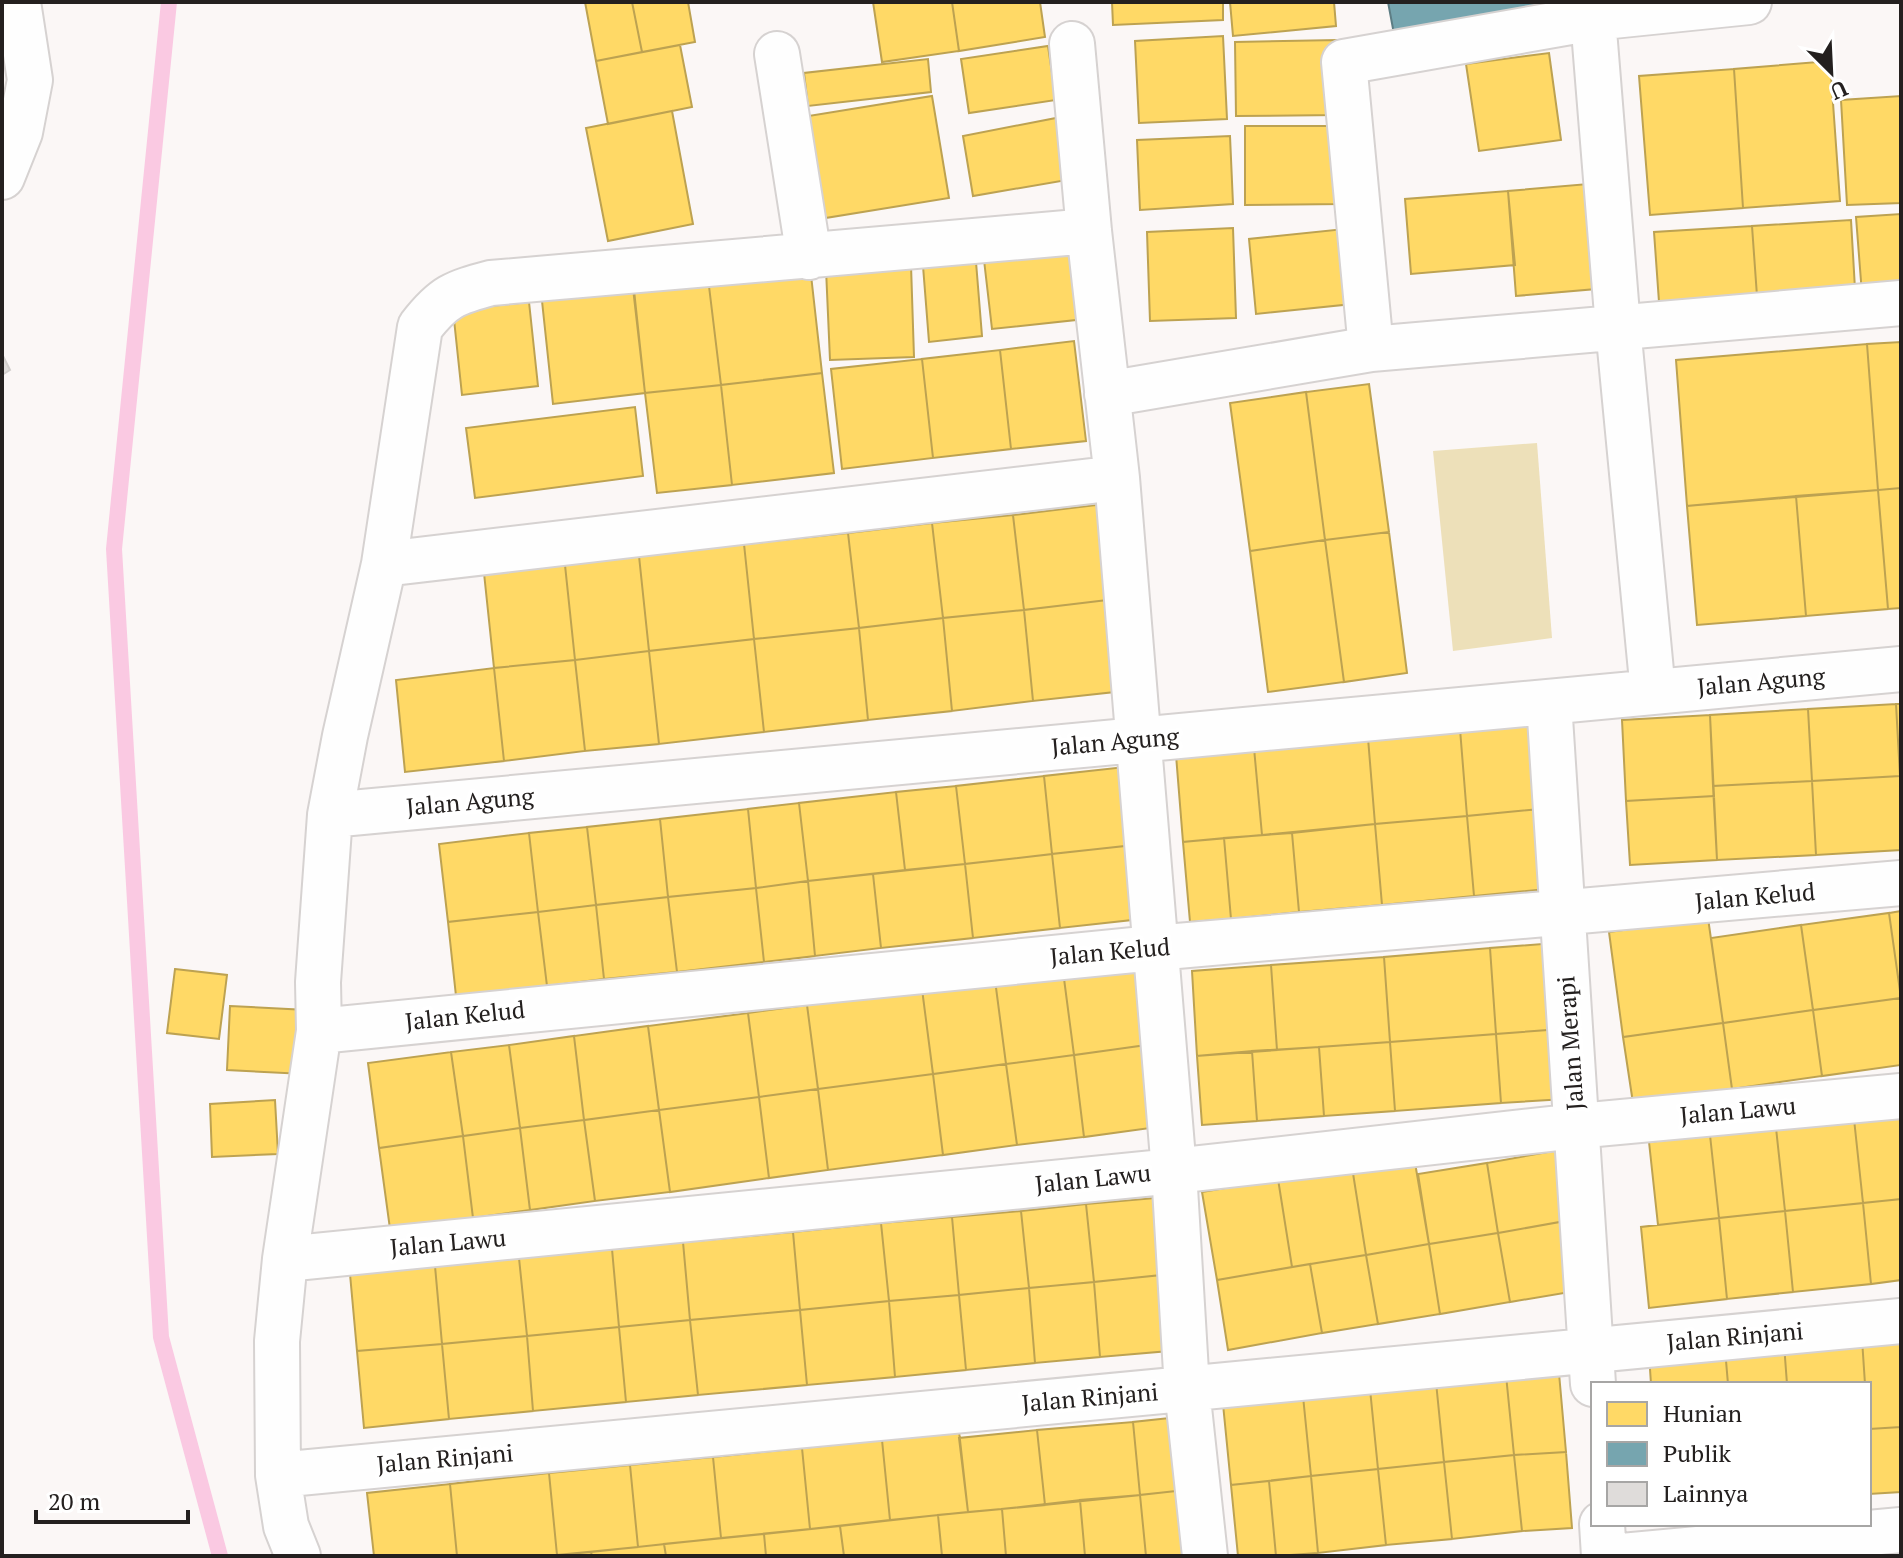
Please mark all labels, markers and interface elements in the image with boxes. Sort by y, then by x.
north arrow [1791,32,1871,112]
text: U [1826,74,1852,107]
street label: Jalan Agung [1696,659,1826,703]
street label: Jalan Agung [1050,719,1180,763]
street label: Jalan Agung [405,779,535,823]
street label: Jalan Kelud [1694,875,1816,917]
street label: Jalan Kelud [1049,930,1171,972]
street label: Jalan Merapi [1549,975,1591,1111]
street label: Jalan Kelud [403,993,526,1037]
street label: Jalan Lawu [1679,1089,1797,1131]
street label: Jalan Lawu [1033,1156,1153,1200]
street label: Jalan Lawu [389,1221,507,1263]
street label: Jalan Rinjani [1665,1314,1805,1358]
street label: Jalan Rinjani [1020,1375,1160,1419]
legend [1591,1382,1871,1526]
text: Hunian [1663,1397,1742,1429]
street label: Jalan Rinjani [375,1436,515,1480]
text: Publik [1663,1437,1732,1469]
scale bar [36,1474,188,1524]
text: Lainnya [1663,1477,1748,1509]
text: 20 m [48,1485,100,1517]

